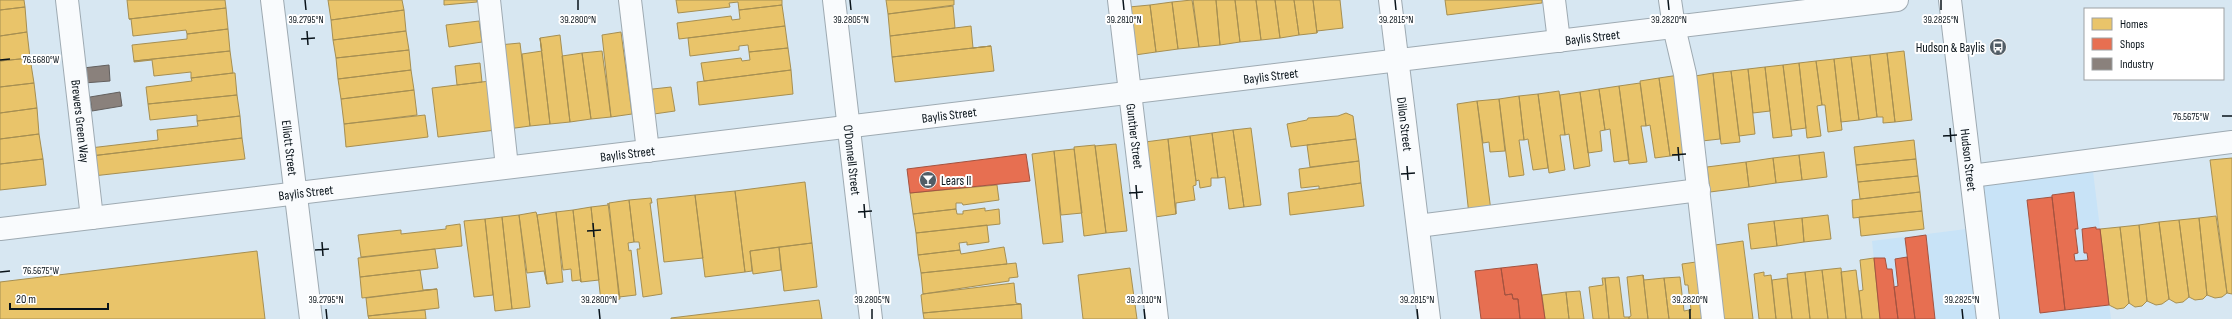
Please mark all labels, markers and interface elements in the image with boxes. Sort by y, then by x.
legend [2084,8,2224,80]
text: 39.2795°N [288,14,324,26]
text: 39.2800°N [560,14,596,26]
text: 39.2805°N [833,14,869,26]
text: 39.2810°N [1106,14,1142,26]
text: 39.2815°N [1379,14,1413,26]
text: 39.2820°N [1651,14,1687,26]
text: 39.2825°N [1923,14,1959,26]
text: Homes [2120,17,2148,32]
street label: Baylis Street [1564,27,1621,49]
bus stop icon: Hudson & Baylis [1988,37,2008,57]
text: Shops [2120,37,2145,52]
place label: Hudson & Baylis [1916,40,1985,56]
text: 76.5680°W [23,54,60,66]
text: Industry [2120,57,2154,72]
street label: Baylis Street [1243,65,1299,88]
street label: Brewers Green Way [67,79,93,164]
street label: Dillon Street [1393,96,1415,152]
street label: Gunther Street [1122,103,1146,170]
street label: Baylis Street [921,104,978,127]
text: 76.5675°W [2173,111,2209,123]
street label: Elliott Street [278,119,300,177]
street label: O'Donnell Street [840,124,864,196]
street label: Hudson Street [1956,128,1980,192]
street label: Baylis Street [599,143,656,165]
bar icon: Lears II [918,170,938,190]
place label: Lears II [941,173,971,189]
street label: Baylis Street [278,182,334,204]
text: 76.5675°W [23,265,59,277]
scale bar [10,285,108,311]
text: 20 m [16,292,36,307]
text: 39.2795°N [308,294,344,306]
text: 39.2800°N [581,294,617,306]
text: 39.2805°N [854,294,890,306]
text: 39.2810°N [1126,294,1162,306]
text: 39.2815°N [1400,294,1434,306]
text: 39.2820°N [1672,294,1708,306]
text: 39.2825°N [1944,294,1980,306]

